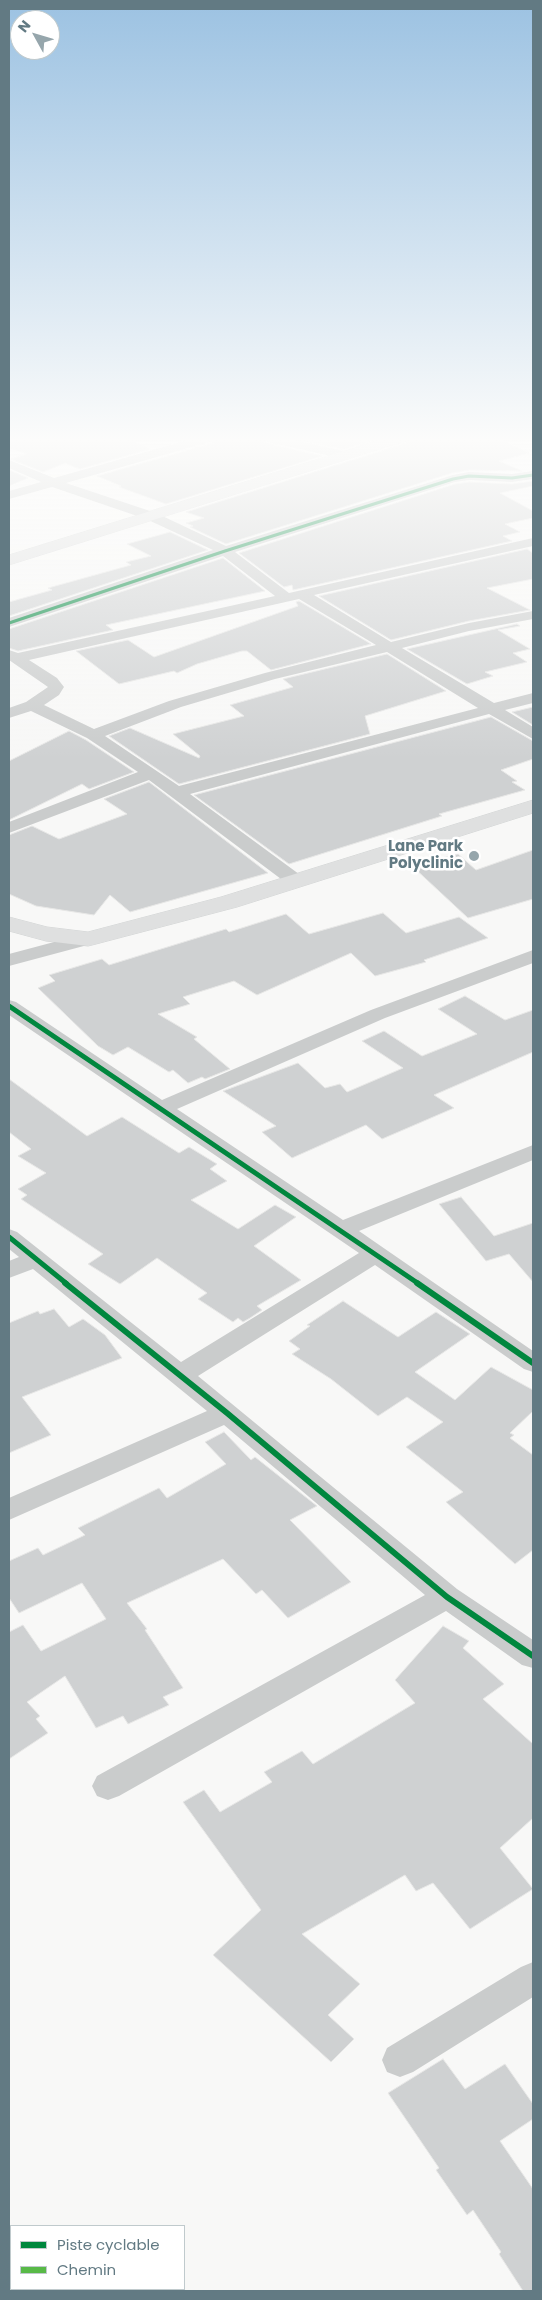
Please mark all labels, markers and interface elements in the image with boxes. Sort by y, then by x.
north arrow [10,10,60,60]
text: N [13,16,35,37]
place label: Lane Park Polyclinic [388,838,463,873]
marker: Lane Park Polyclinic [467,849,481,863]
legend [10,2225,185,2290]
text: Piste cyclable [57,2234,160,2255]
text: Chemin [57,2259,116,2280]

